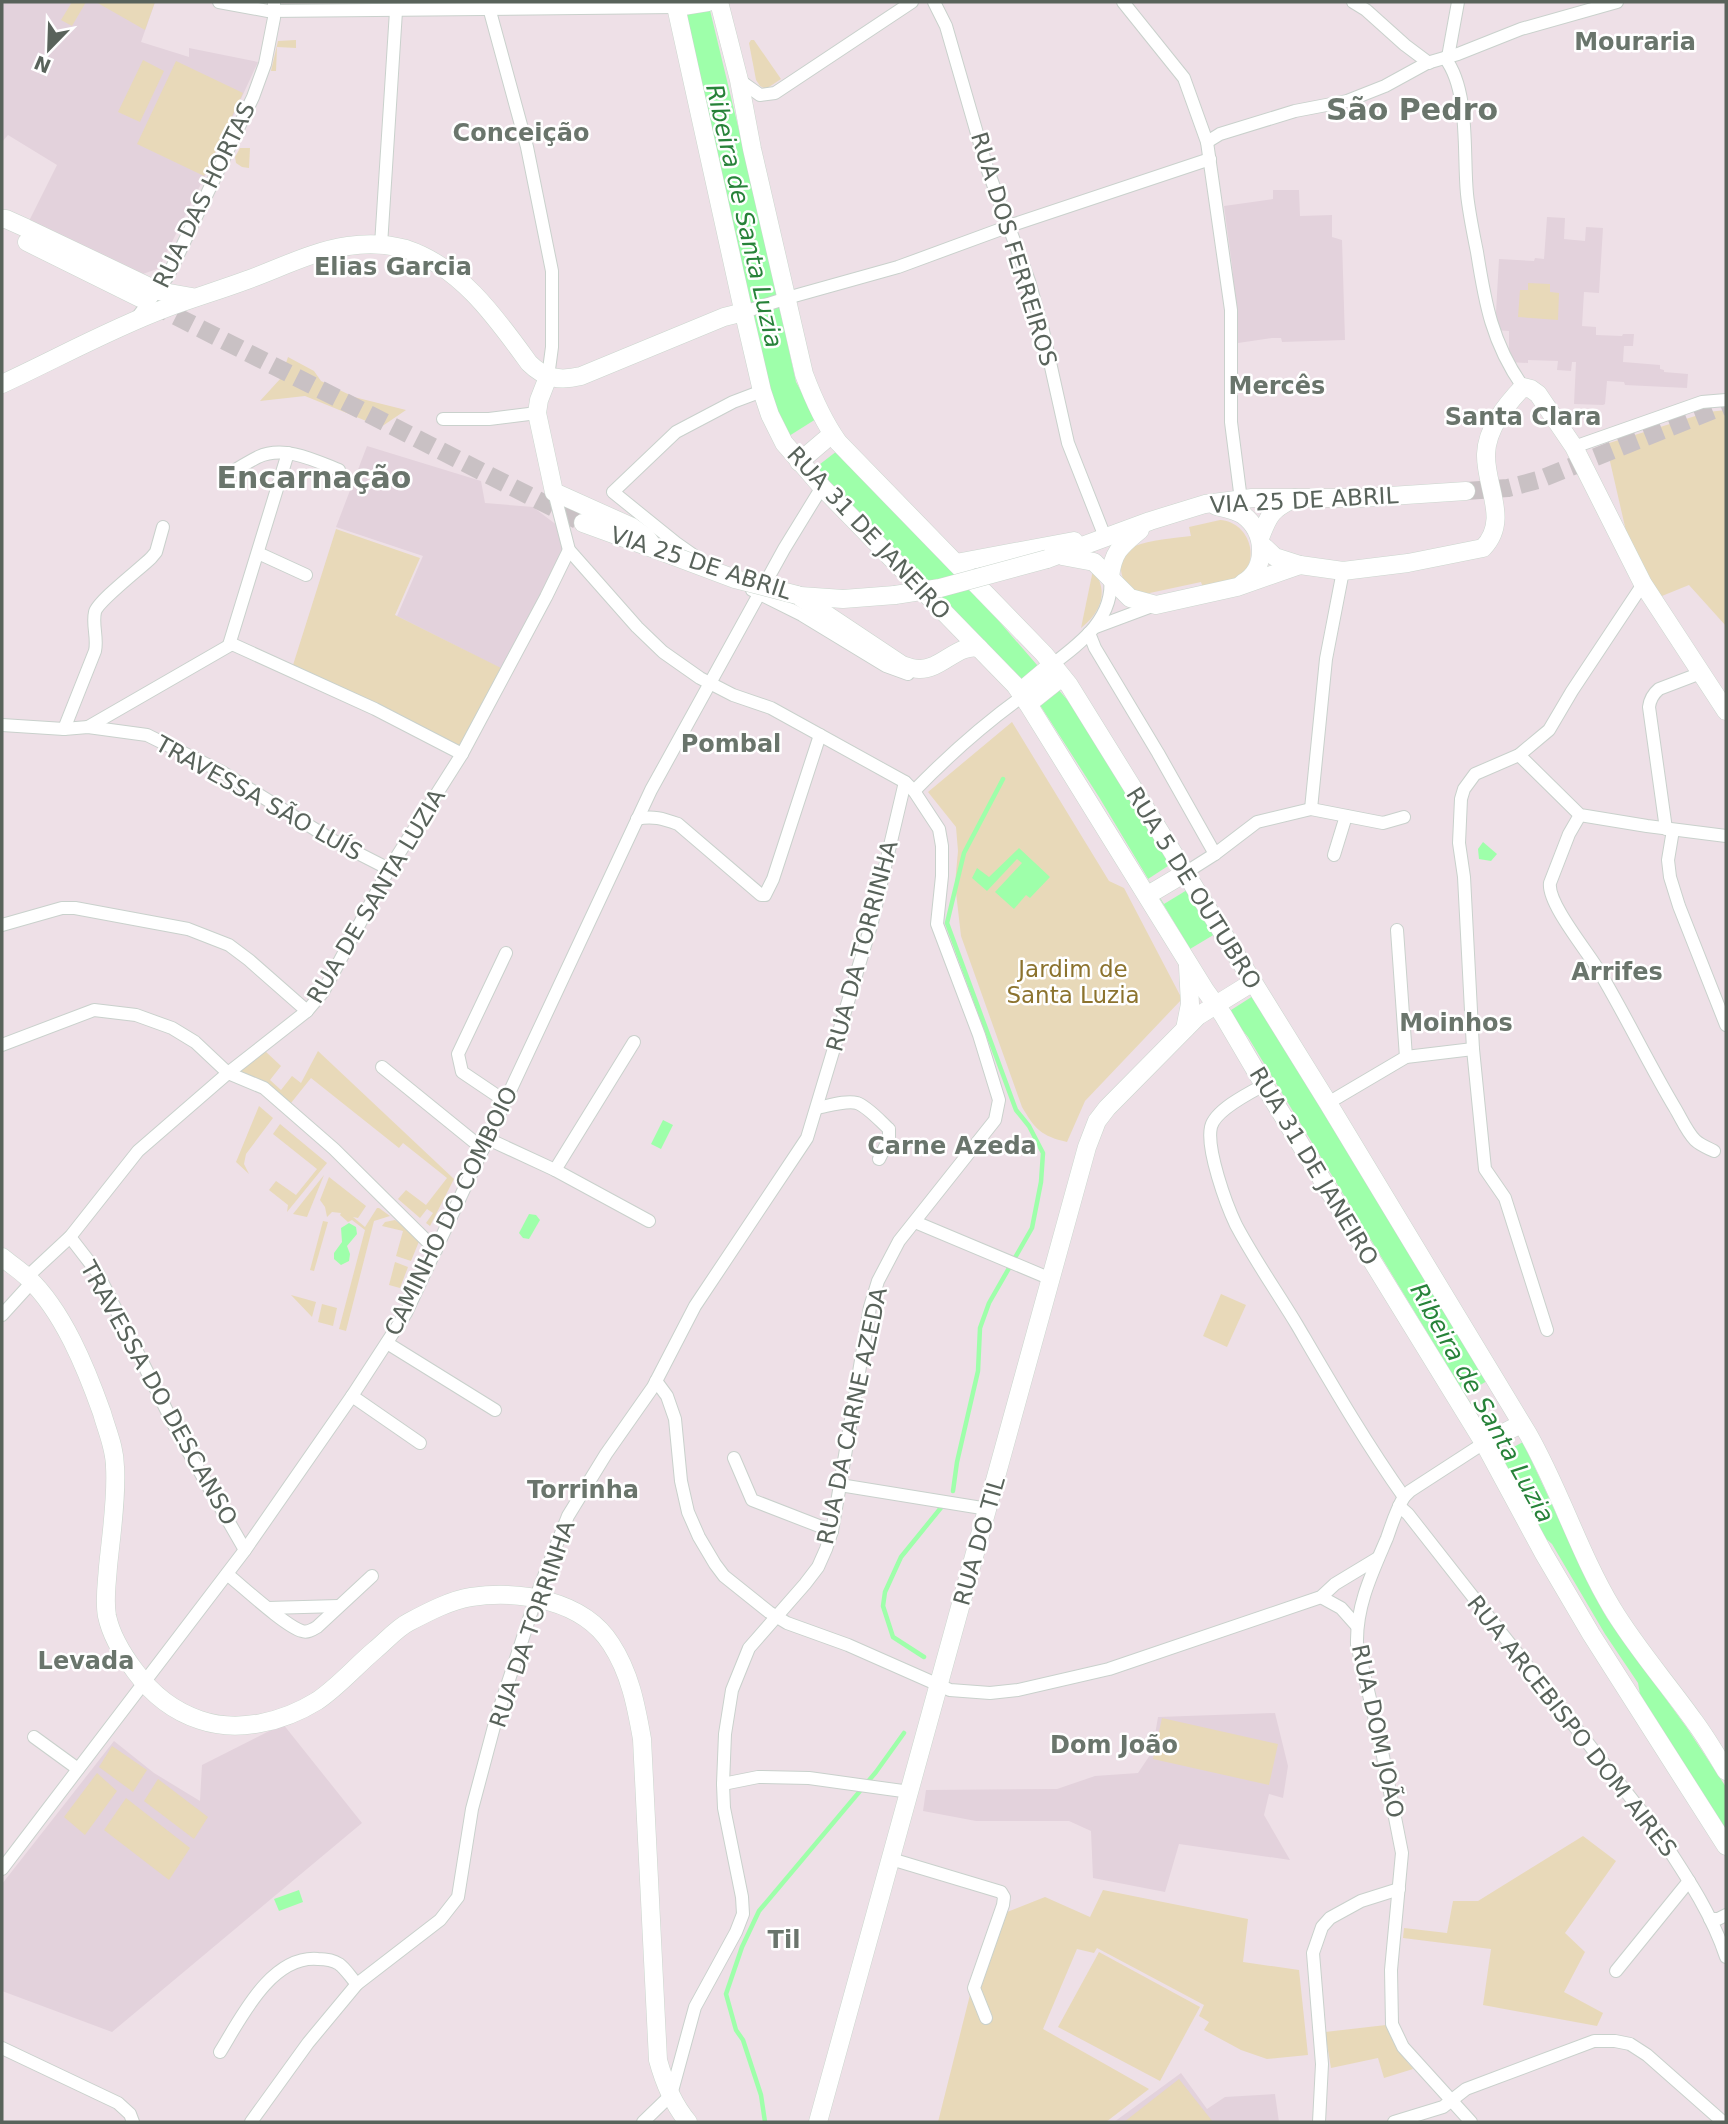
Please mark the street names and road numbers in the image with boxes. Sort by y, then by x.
street label: RUA DAS HORTAS [148,98,260,292]
street label: RUA DOS FERREIROS [966,129,1062,369]
street label: RUA 31 DE JANEIRO [782,441,956,625]
street label: VIA 25 DE ABRIL [1209,482,1399,518]
street label: VIA 25 DE ABRIL [607,521,795,605]
street label: TRAVESSA SÃO LUÍS [150,729,367,866]
street label: RUA 5 DE OUTUBRO [1121,782,1267,994]
street label: RUA DE SANTA LUZIA [302,784,450,1008]
street label: RUA DA TORRINHA [821,837,903,1054]
street label: RUA 31 DE JANEIRO [1244,1062,1384,1270]
street label: CAMINHO DO COMBOIO [379,1082,523,1340]
street label: TRAVESSA DO DESCANSO [75,1256,243,1530]
street label: RUA DA CARNE AZEDA [812,1285,892,1547]
street label: RUA DO TIL [948,1473,1010,1608]
street label: RUA DA TORRINHA [484,1517,580,1731]
street label: RUA ARCEBISPO DOM AIRES [1462,1590,1682,1862]
street label: RUA DOM JOÃO [1347,1642,1410,1820]

